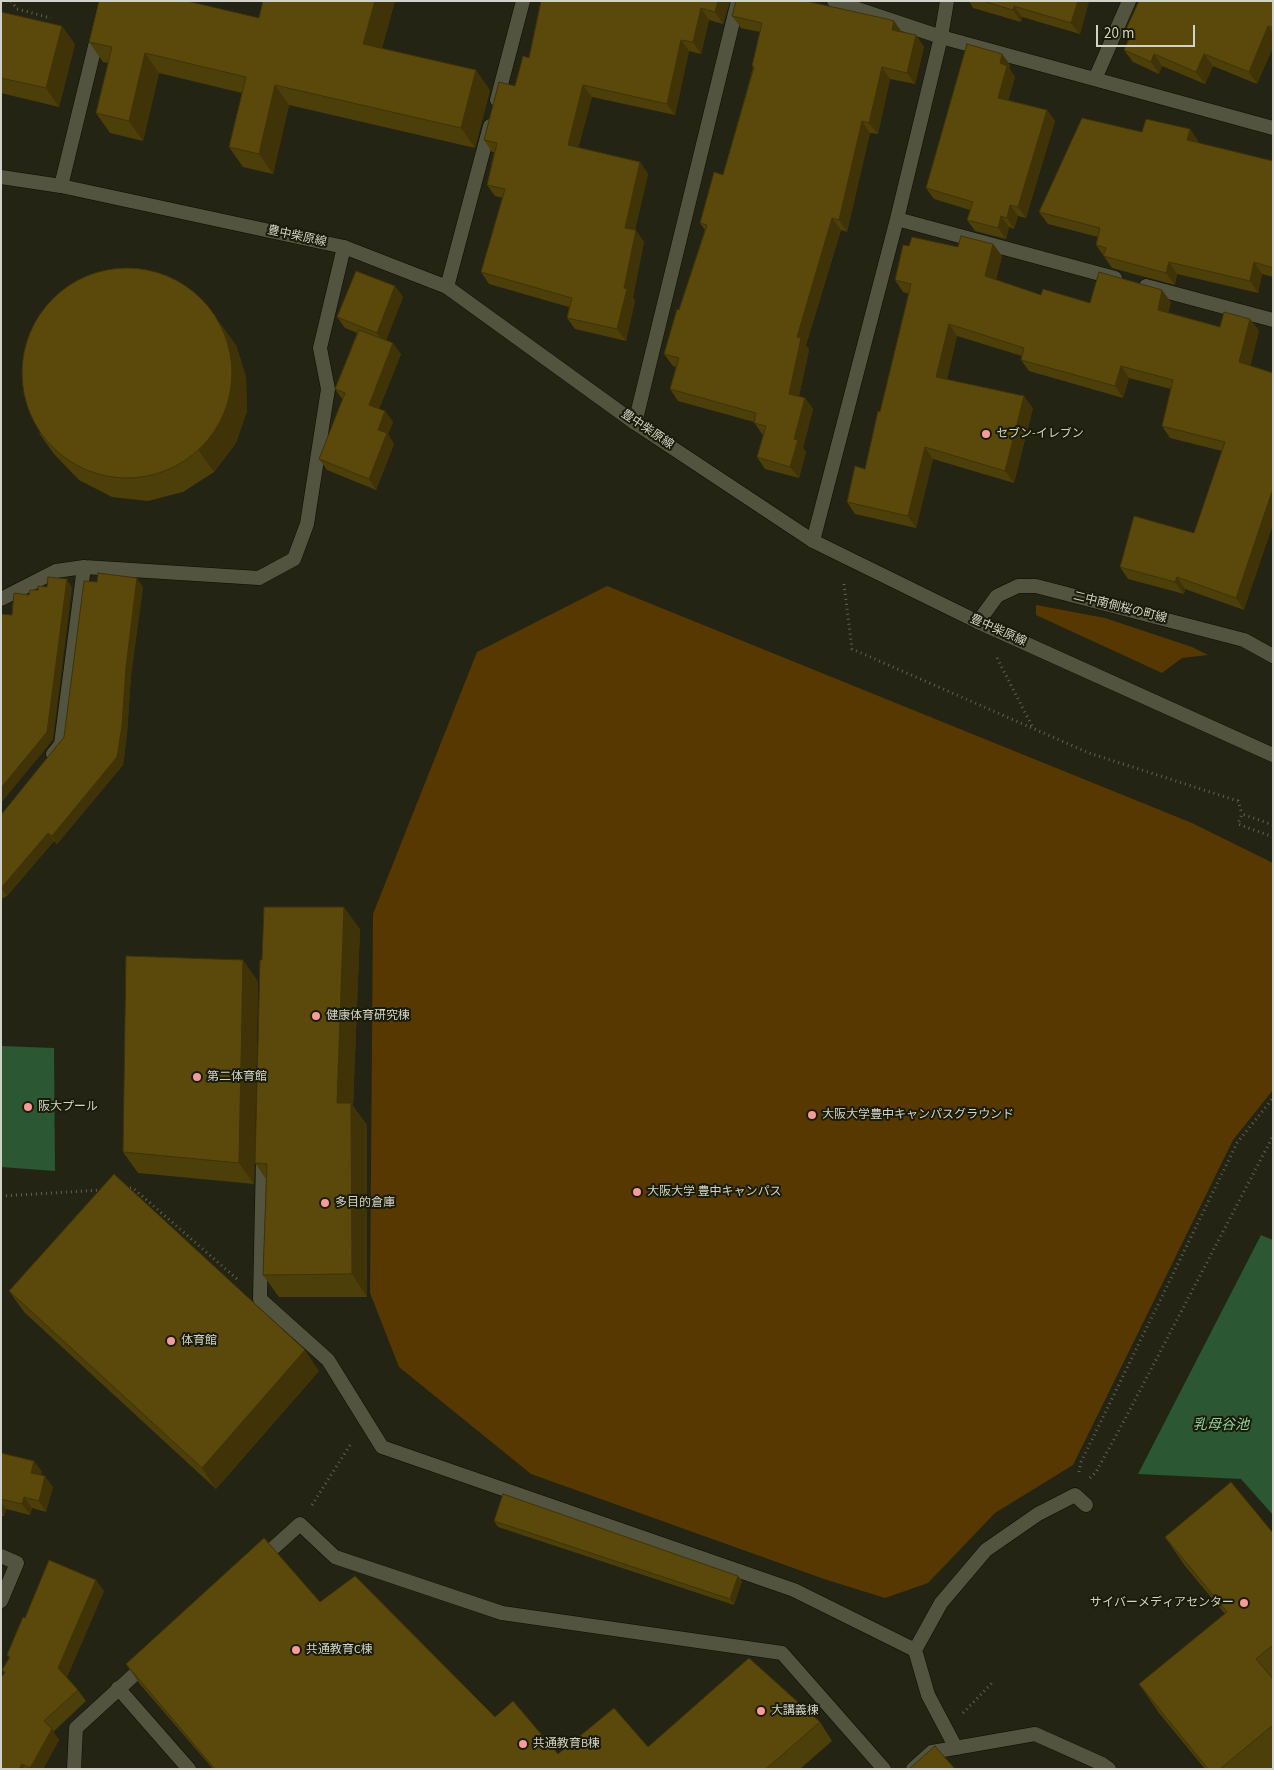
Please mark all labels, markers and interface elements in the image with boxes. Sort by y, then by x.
scale bar [1099,15,1198,47]
text: 20 m [1104,23,1134,44]
street label: 豊中柴原線 [266,224,328,250]
street label: 豊中柴原線 [618,407,676,453]
place label: セブン-イレブン [996,427,1084,441]
marker: セブン-イレブン [980,428,992,440]
street label: 二中南側桜の町線 [1072,589,1168,627]
street label: 豊中柴原線 [968,612,1028,650]
place label: 健康体育研究棟 [326,1009,410,1023]
marker: 健康体育研究棟 [310,1010,322,1022]
place label: 第二体育館 [207,1070,267,1084]
marker: 第二体育館 [191,1071,203,1083]
place label: 阪大プール [38,1100,98,1114]
marker: 阪大プール [22,1101,34,1113]
place label: 大阪大学豊中キャンパスグラウンド [822,1108,1014,1122]
marker: 大阪大学豊中キャンパスグラウンド [806,1109,818,1121]
place label: 大阪大学 豊中キャンパス [647,1185,781,1199]
marker: 大阪大学 豊中キャンパス [631,1186,643,1198]
place label: 多目的倉庫 [335,1196,395,1210]
marker: 多目的倉庫 [319,1197,331,1209]
place label: 体育館 [181,1334,217,1348]
marker: 体育館 [165,1335,177,1347]
water label: 乳母谷池 [1193,1418,1249,1434]
place label: サイバーメディアセンター [1090,1596,1234,1610]
marker: サイバーメディアセンター [1238,1597,1250,1609]
place label: 共通教育C棟 [306,1643,373,1657]
marker: 共通教育C棟 [290,1644,302,1656]
place label: 大講義棟 [771,1704,819,1718]
marker: 大講義棟 [755,1705,767,1717]
place label: 共通教育B棟 [533,1737,600,1751]
marker: 共通教育B棟 [517,1738,529,1750]

